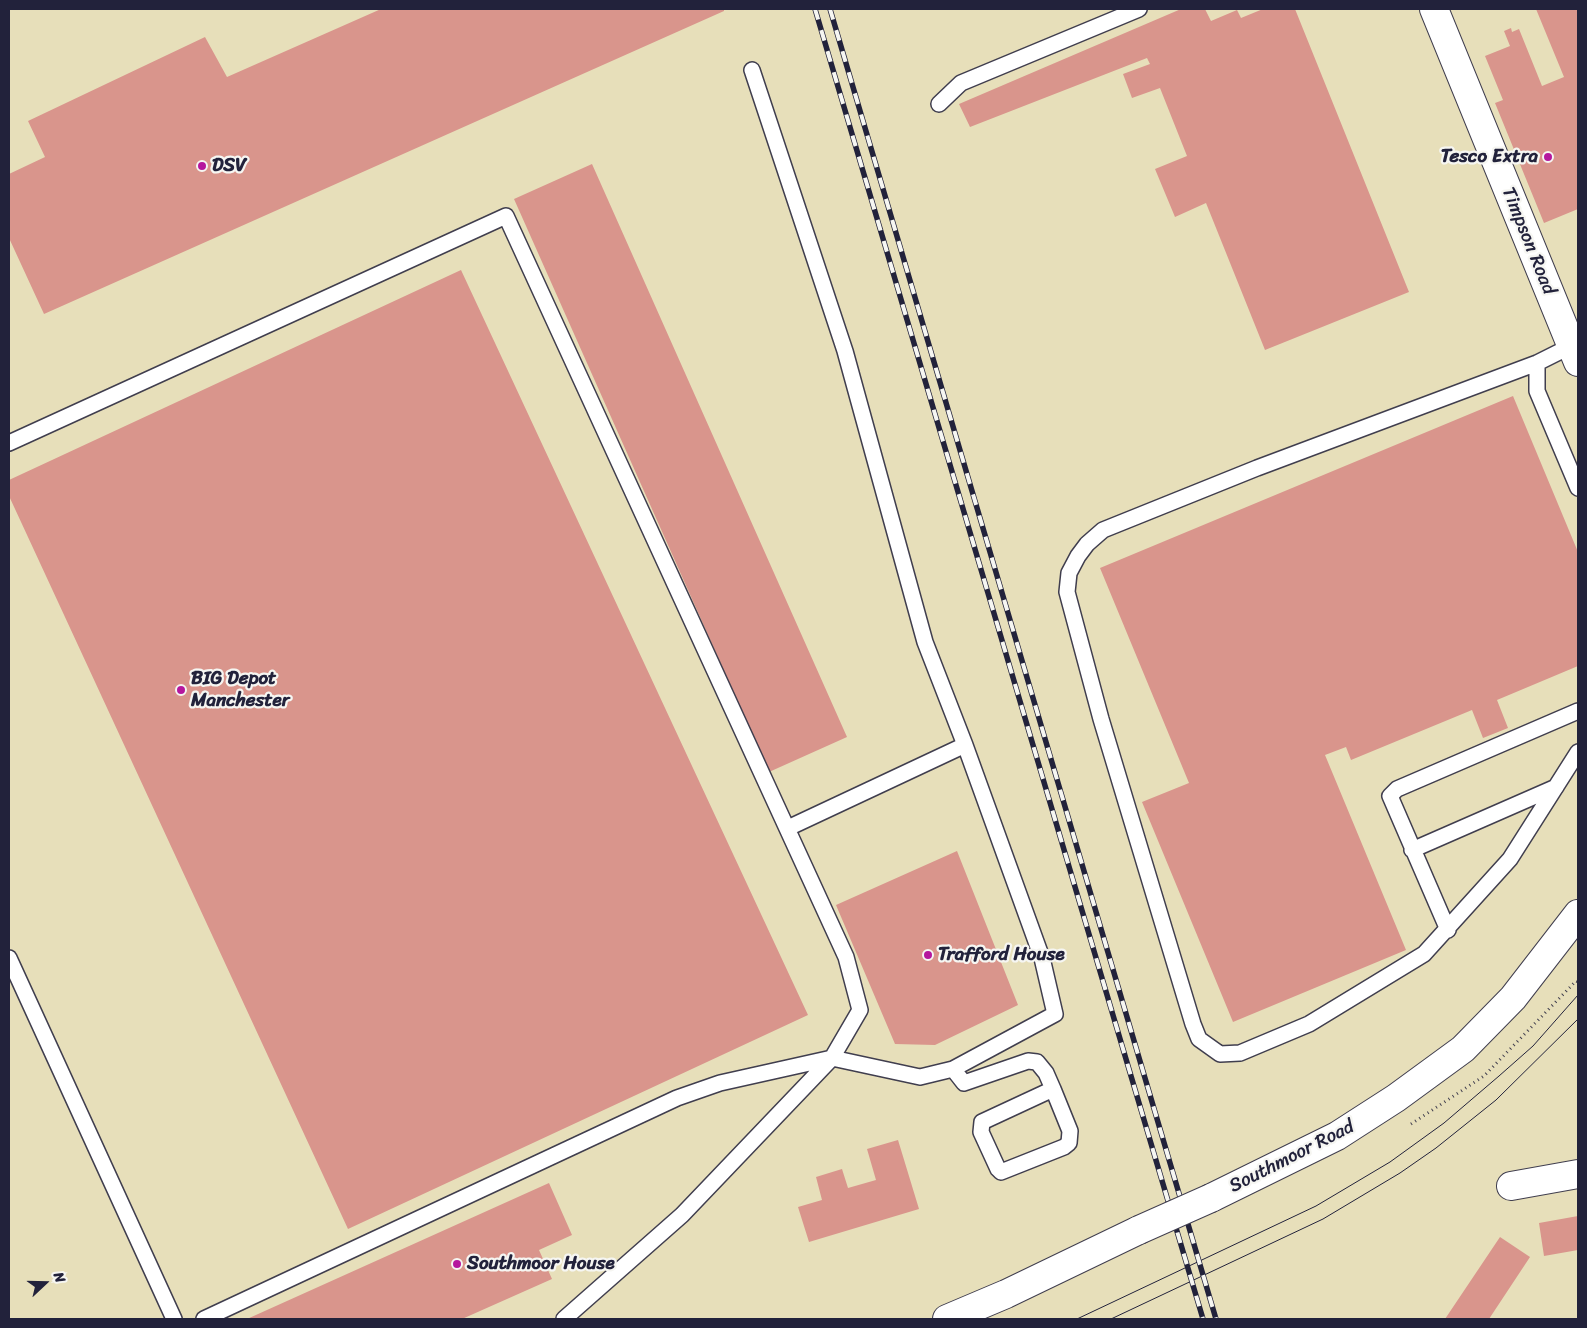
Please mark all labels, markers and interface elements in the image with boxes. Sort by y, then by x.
place label: Tesco Extra [1441,146,1538,168]
marker: Tesco Extra [1542,151,1554,163]
place label: DSV [212,155,247,177]
marker: DSV [196,160,208,172]
street label: Timpson Road [1496,184,1560,298]
place label: BIG Depot Manchester [191,668,289,712]
marker: BIG Depot Manchester [175,684,187,696]
place label: Trafford House [938,944,1065,966]
marker: Trafford House [922,949,934,961]
street label: Southmoor Road [1226,1116,1358,1198]
place label: Southmoor House [467,1253,615,1275]
north arrow [20,1258,70,1308]
marker: Southmoor House [451,1258,463,1270]
text: N [46,1268,73,1286]

